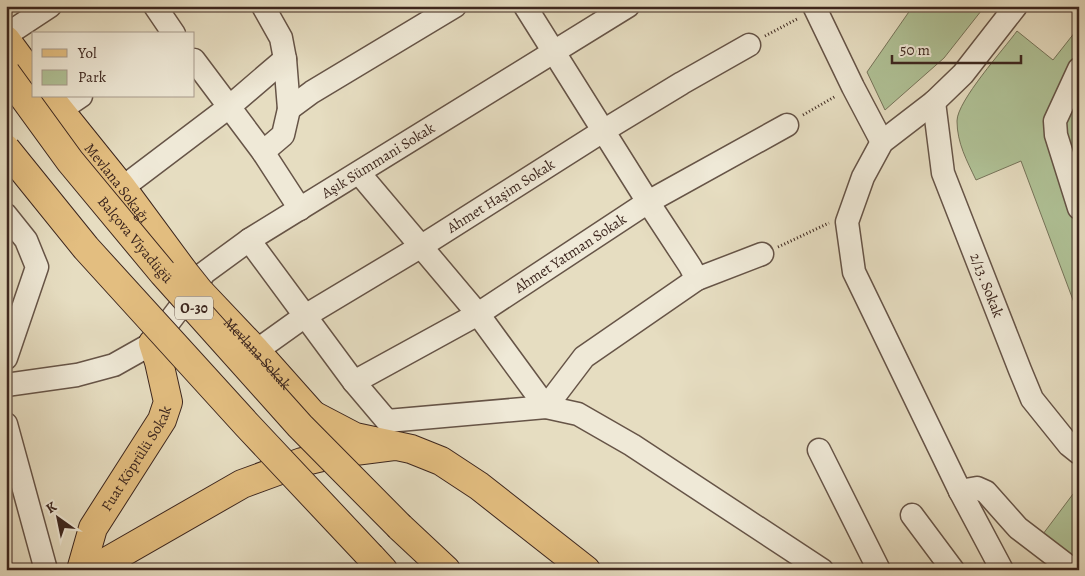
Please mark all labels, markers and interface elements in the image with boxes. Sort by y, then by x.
legend [32,32,195,98]
scale bar [892,32,1021,64]
text: 50 m [900,40,930,60]
text: Yol [77,43,97,63]
text: Park [78,67,107,87]
street label: Aşık Sümmani Sokak [317,117,439,203]
street label: Mevlana Sokağı [80,139,154,227]
street label: Ahmet Haşim Sokak [442,154,559,238]
street label: Balçova Viyadüğü [93,192,178,288]
street label: Ahmet Yatman Sokak [510,209,631,298]
street label: 2/13. Sokak [965,250,1009,321]
road number: O-30 [175,296,213,320]
street label: Mevlana Sokak [219,313,296,394]
street label: Fuat Köprülü Sokak [96,403,176,515]
north arrow [32,494,82,544]
text: K [42,497,61,518]

